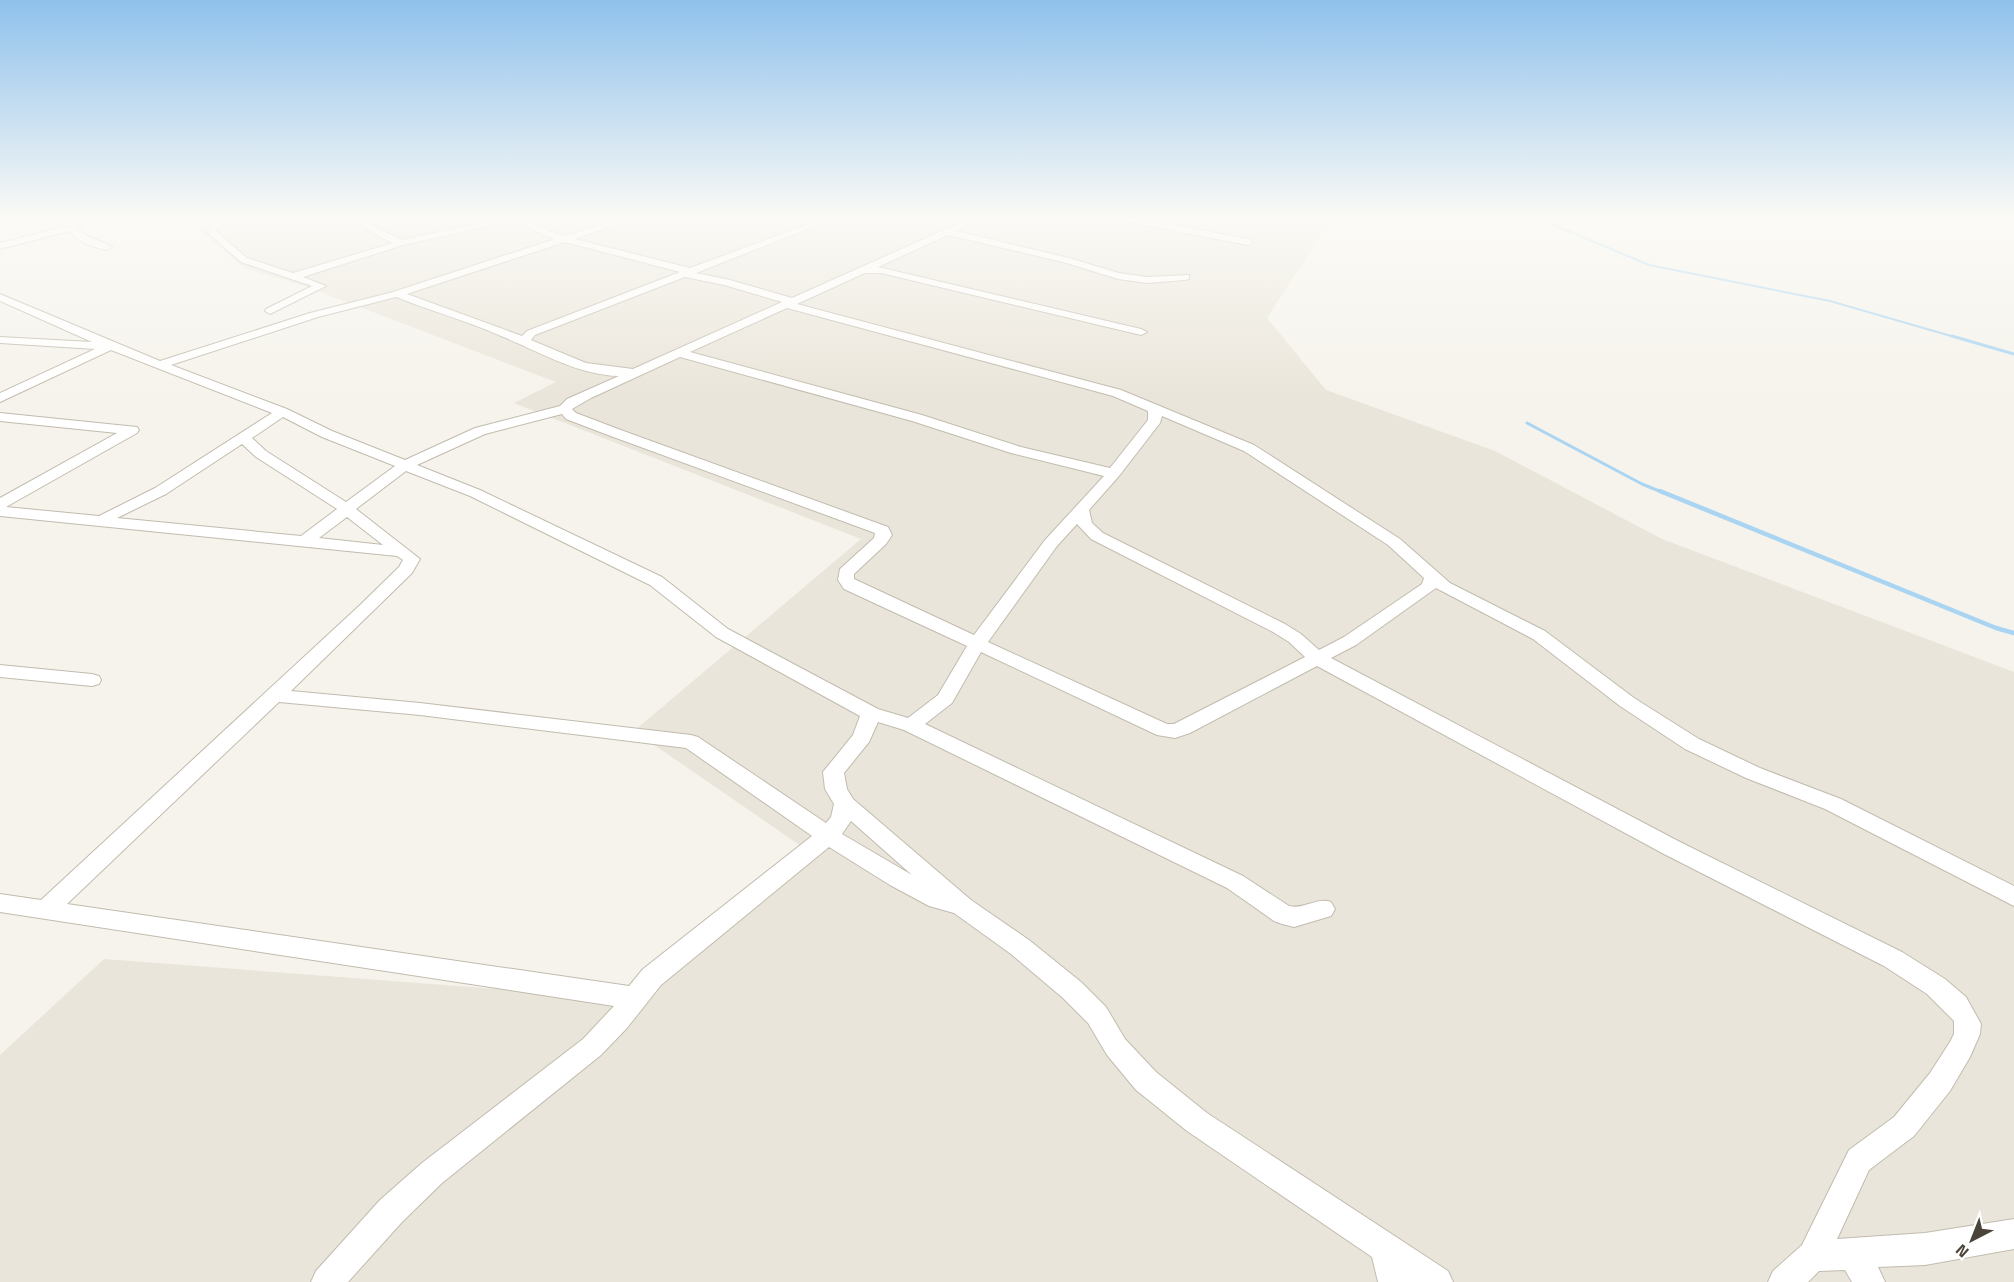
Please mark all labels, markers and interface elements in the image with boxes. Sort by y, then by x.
north arrow [1942,1210,2002,1270]
text: N [1950,1239,1974,1264]

